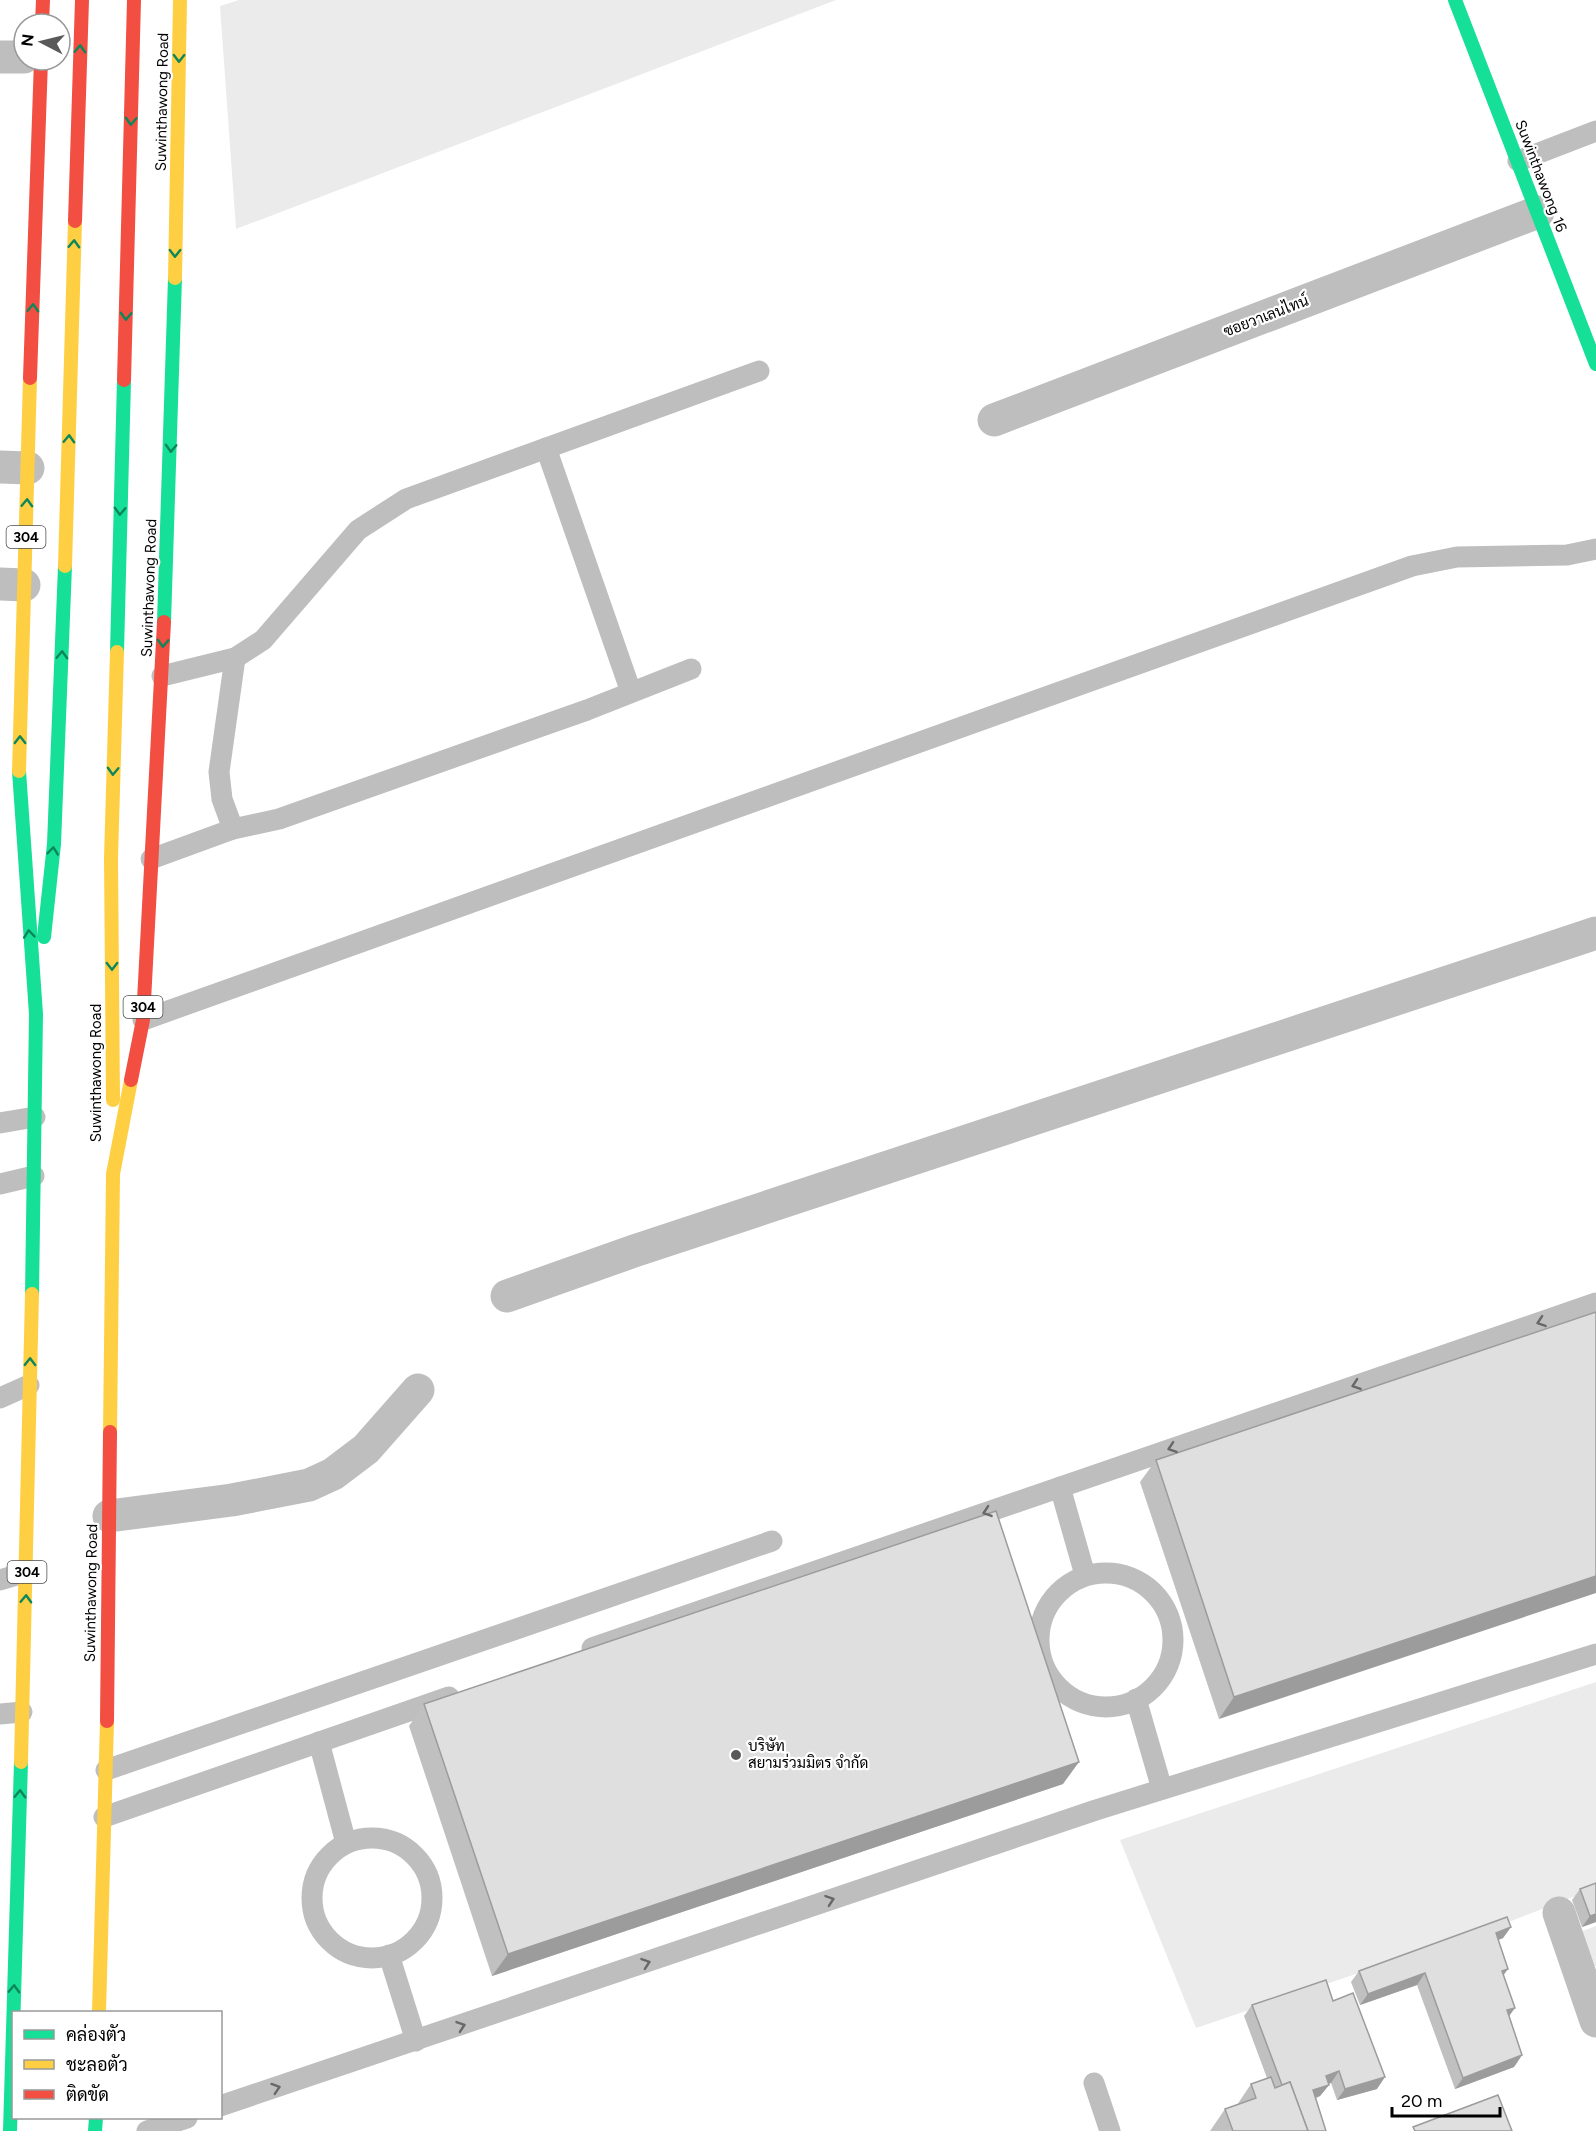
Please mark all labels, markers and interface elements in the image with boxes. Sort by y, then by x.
north arrow [12,12,72,72]
text: N [17,33,38,48]
street label: Suwinthawong Road [152,33,172,171]
one-way arrow [74,45,87,54]
one-way arrow [173,54,185,63]
one-way arrow [125,117,137,126]
street label: Suwinthawong 16 [1511,117,1571,235]
one-way arrow [68,240,81,249]
one-way arrow [169,249,181,258]
street label: ซอยวาเลนไทน์ [1221,291,1311,340]
one-way arrow [27,304,39,313]
one-way arrow [119,312,132,321]
one-way arrow [62,435,75,444]
one-way arrow [164,444,177,453]
one-way arrow [20,498,33,507]
one-way arrow [114,507,127,516]
street label: Suwinthawong Road [138,518,160,658]
road number: 304 [6,526,46,548]
one-way arrow [157,639,169,648]
one-way arrow [56,651,68,660]
one-way arrow [13,735,26,744]
one-way arrow [107,767,120,776]
one-way arrow [46,847,59,856]
one-way arrow [24,930,36,939]
one-way arrow [106,962,118,971]
road number: 304 [124,996,162,1018]
street label: Suwinthawong Road [87,1004,105,1142]
one-way arrow [1536,1315,1547,1327]
one-way arrow [24,1357,36,1366]
one-way arrow [1351,1378,1362,1391]
one-way arrow [1167,1441,1178,1454]
one-way arrow [982,1504,993,1517]
street label: Suwinthawong Road [81,1524,101,1662]
road number: 304 [8,1561,46,1583]
one-way arrow [20,1594,32,1603]
place label: บริษัท สยามร่วมมิตร จำกัด [748,1737,868,1772]
marker: บริษัท สยามร่วมมิตร จำกัด [729,1748,743,1762]
one-way arrow [13,1789,26,1798]
one-way arrow [824,1895,835,1908]
one-way arrow [640,1958,650,1971]
one-way arrow [8,1984,20,1993]
legend [12,2011,222,2119]
one-way arrow [455,2021,466,2033]
text: คล่องตัว [66,2023,126,2046]
text: ชะลอตัว [66,2054,128,2076]
scale bar [1392,2080,1500,2118]
one-way arrow [270,2083,281,2095]
text: ติดขัด [66,2084,109,2106]
text: 20 m [1401,2090,1442,2112]

